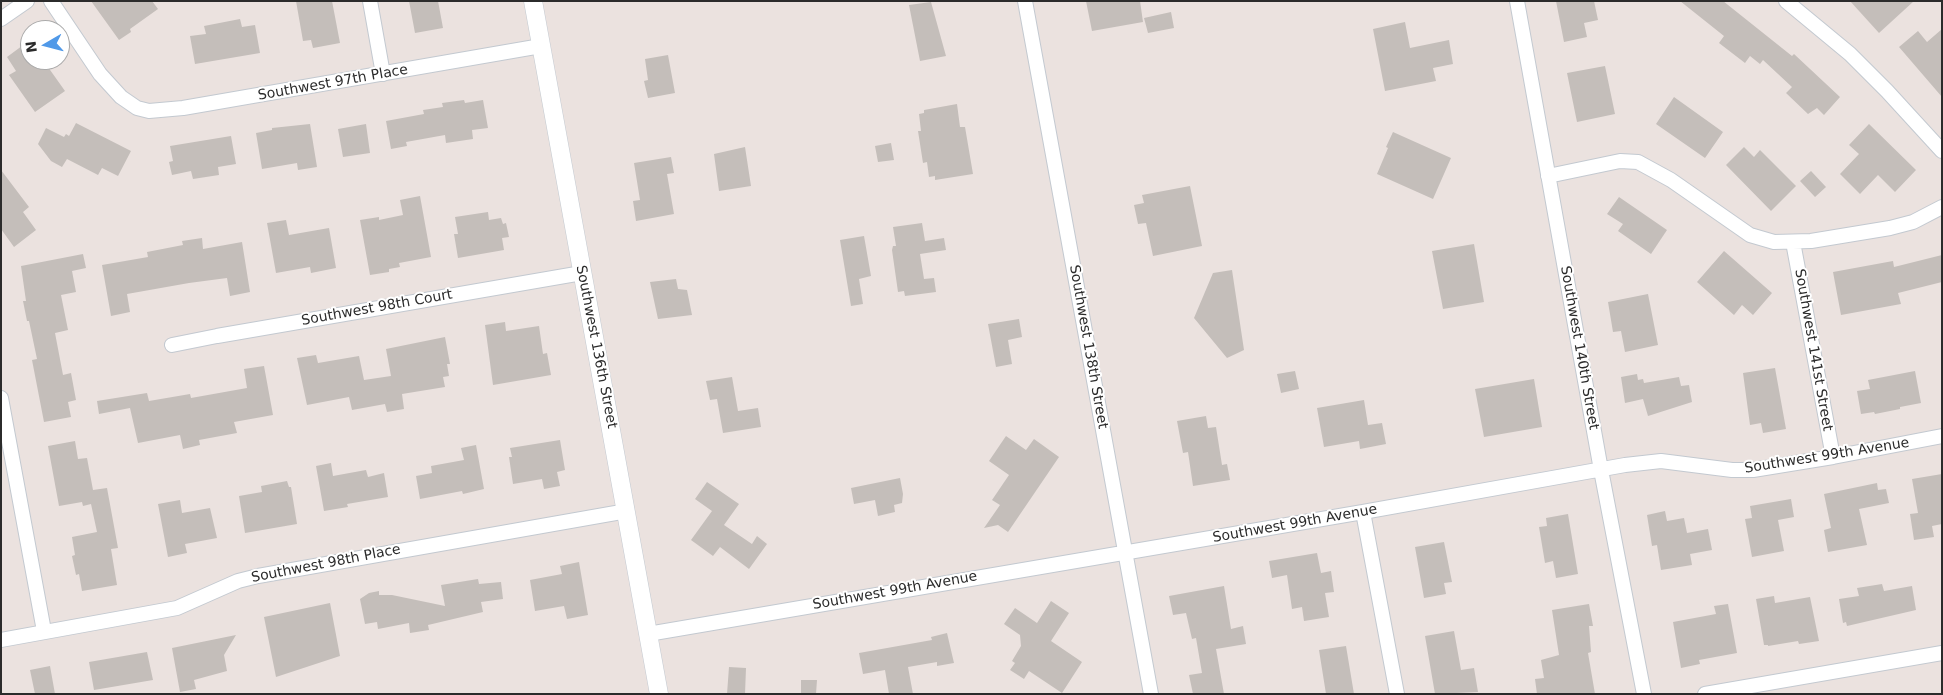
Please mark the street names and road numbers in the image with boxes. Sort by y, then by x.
street label: Southwest 97th Place [257,62,409,104]
street label: Southwest 136th Street [572,264,620,430]
street label: Southwest 138th Street [1065,264,1111,430]
street label: Southwest 140th Street [1556,265,1602,431]
street label: Southwest 141st Street [1790,268,1836,432]
street label: Southwest 98th Court [300,286,454,330]
street label: Southwest 99th Avenue [1743,435,1911,477]
street label: Southwest 99th Avenue [1211,501,1379,547]
street label: Southwest 98th Place [250,541,402,587]
street label: Southwest 99th Avenue [811,568,979,614]

